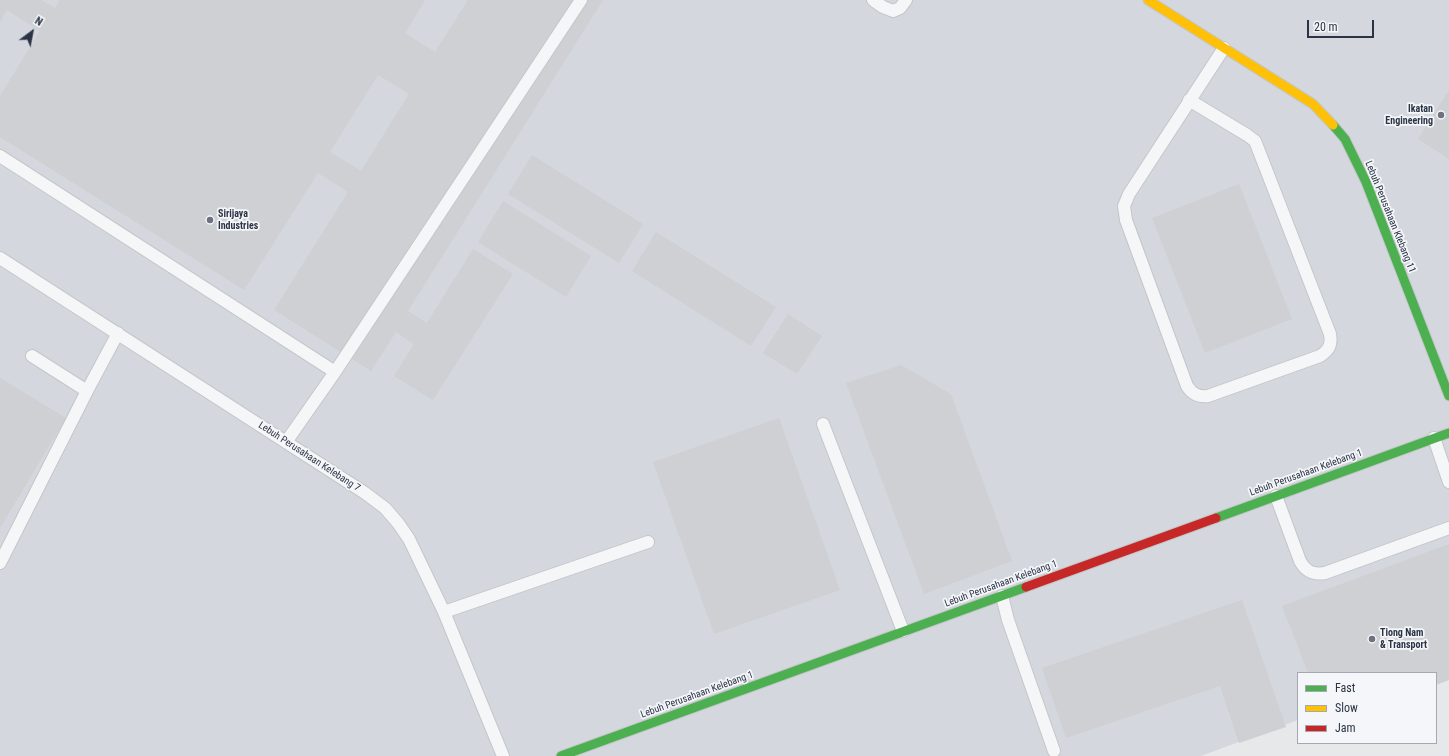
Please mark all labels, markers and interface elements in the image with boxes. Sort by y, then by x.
north arrow [12,12,52,52]
scale bar [1309,12,1376,38]
text: N [32,14,45,29]
text: 20 m [1314,20,1338,34]
place label: Ikatan Engineering [1385,103,1433,126]
marker: Ikatan Engineering [1436,110,1446,120]
street label: Lebuh Perusahaan Klebang 11 [1362,159,1418,275]
place label: Sirijaya Industries [218,208,258,232]
marker: Sirijaya Industries [205,215,215,225]
street label: Lebuh Perusahaan Kelebang 7 [256,420,362,494]
street label: Lebuh Perusahaan Kelebang 1 [1248,447,1364,499]
street label: Lebuh Perusahaan Kelebang 1 [943,558,1059,610]
place label: Tiong Nam & Transport [1380,627,1427,650]
marker: Tiong Nam & Transport [1367,634,1377,644]
street label: Lebuh Perusahaan Kelebang 1 [639,669,755,721]
legend [1297,672,1437,744]
text: Fast [1335,681,1355,695]
text: Slow [1335,701,1358,715]
text: Jam [1335,721,1356,735]

